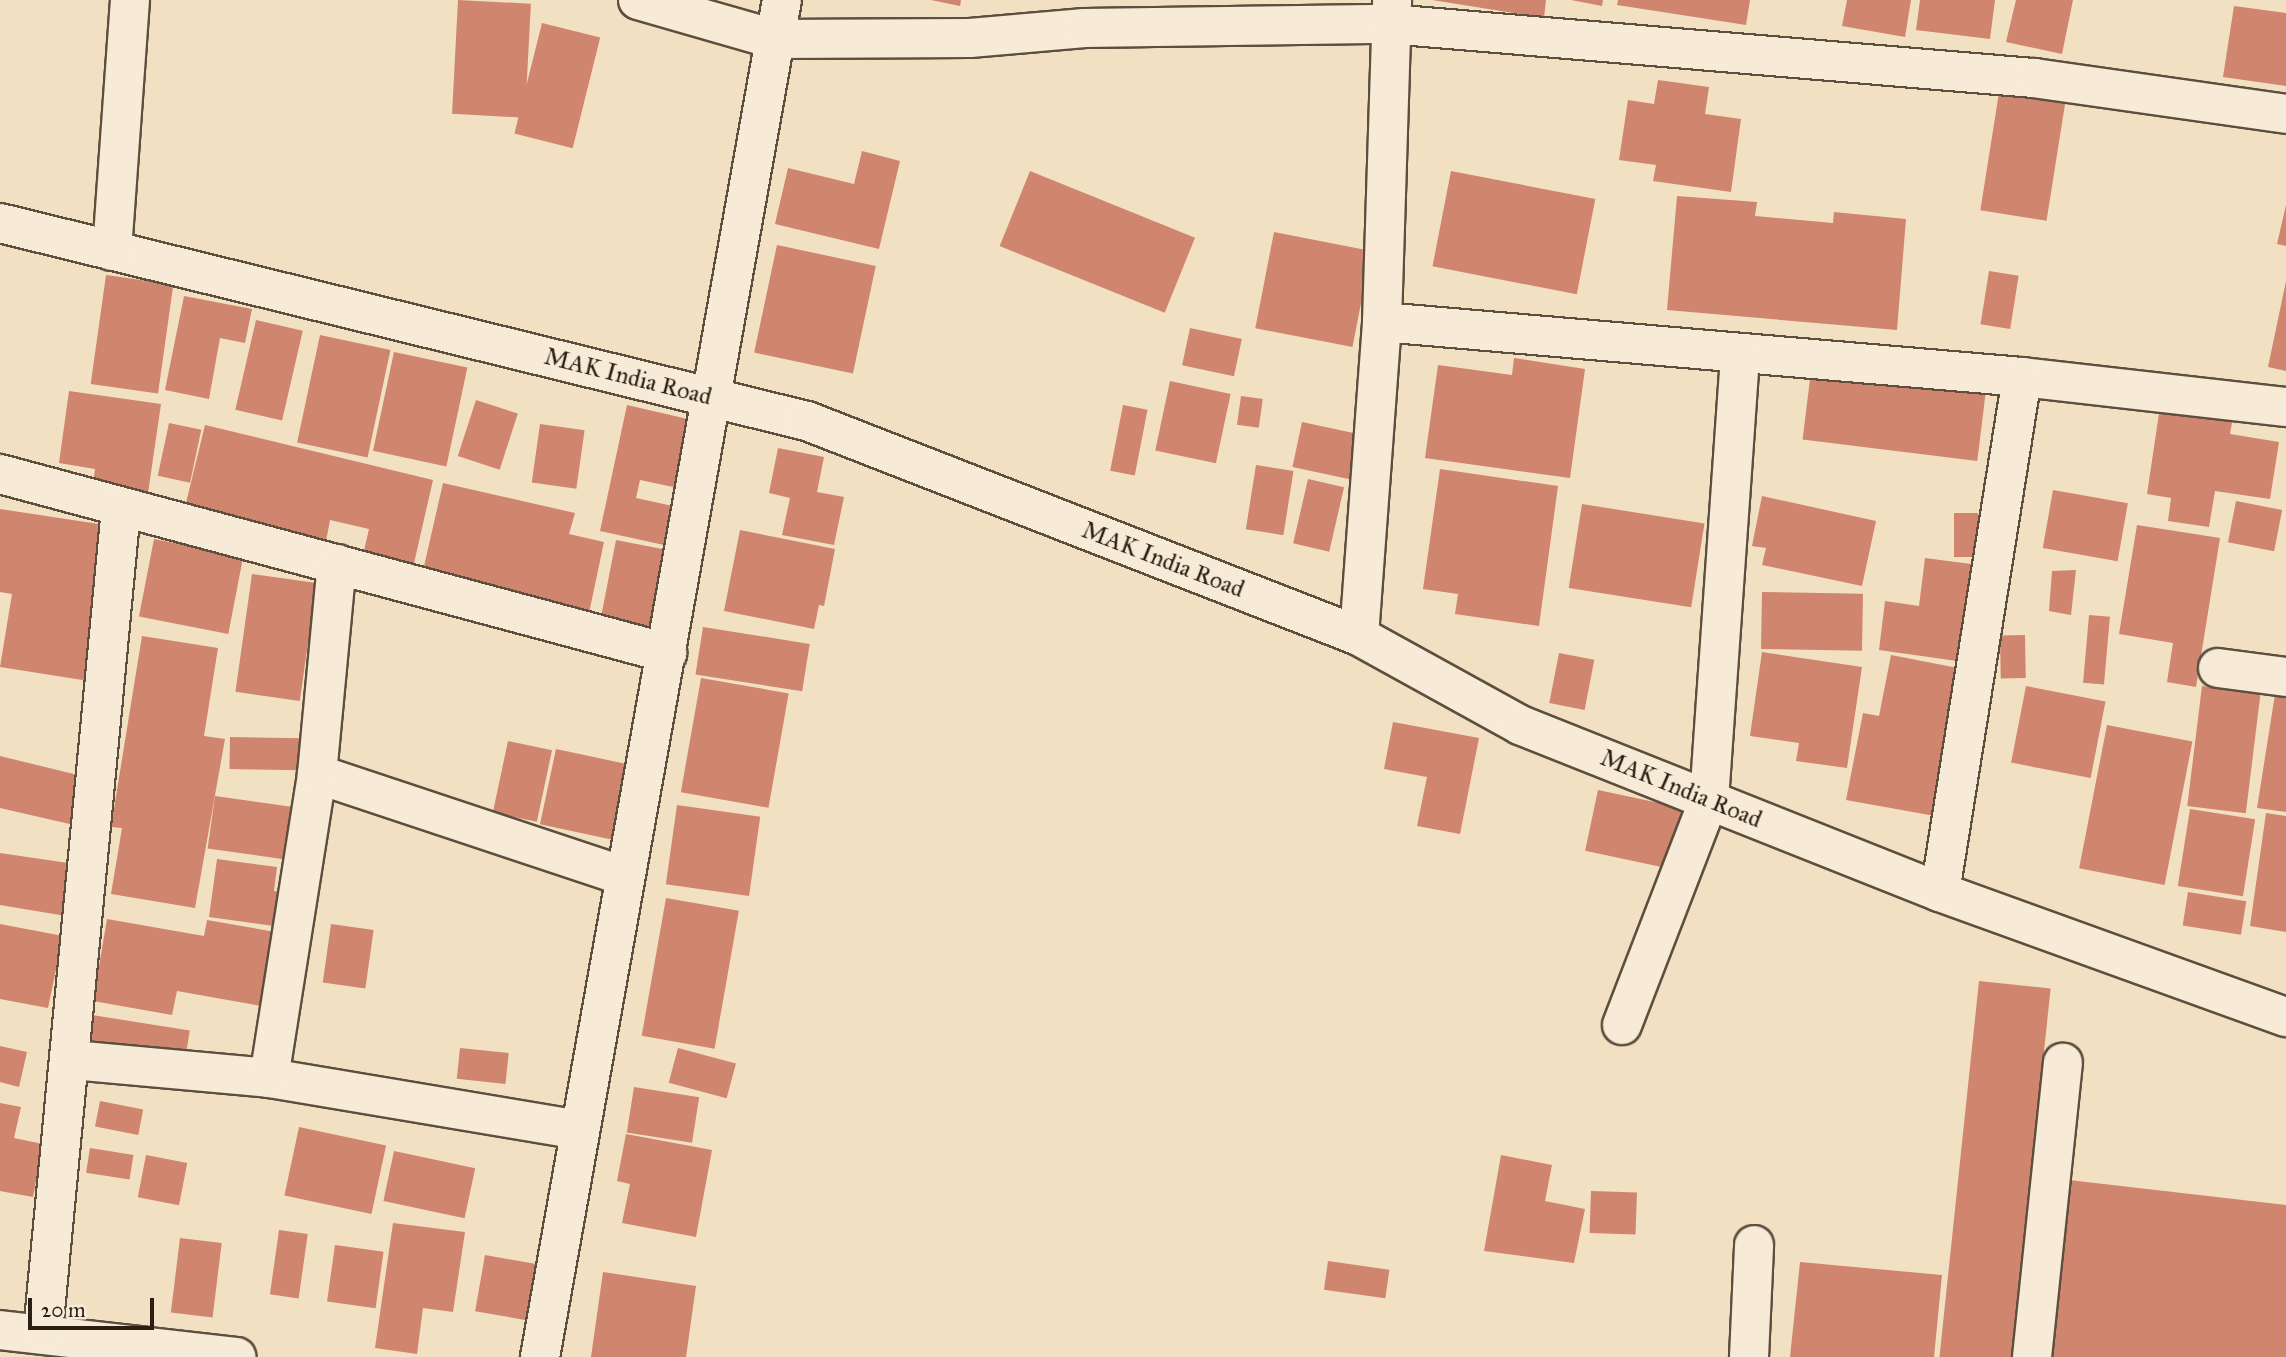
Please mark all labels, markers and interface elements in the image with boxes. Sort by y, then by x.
street label: MAK India Road [541,342,715,412]
street label: MAK India Road [1078,516,1248,604]
street label: MAK India Road [1596,744,1766,834]
scale bar [32,1284,158,1328]
text: 20 m [41,1297,86,1323]

